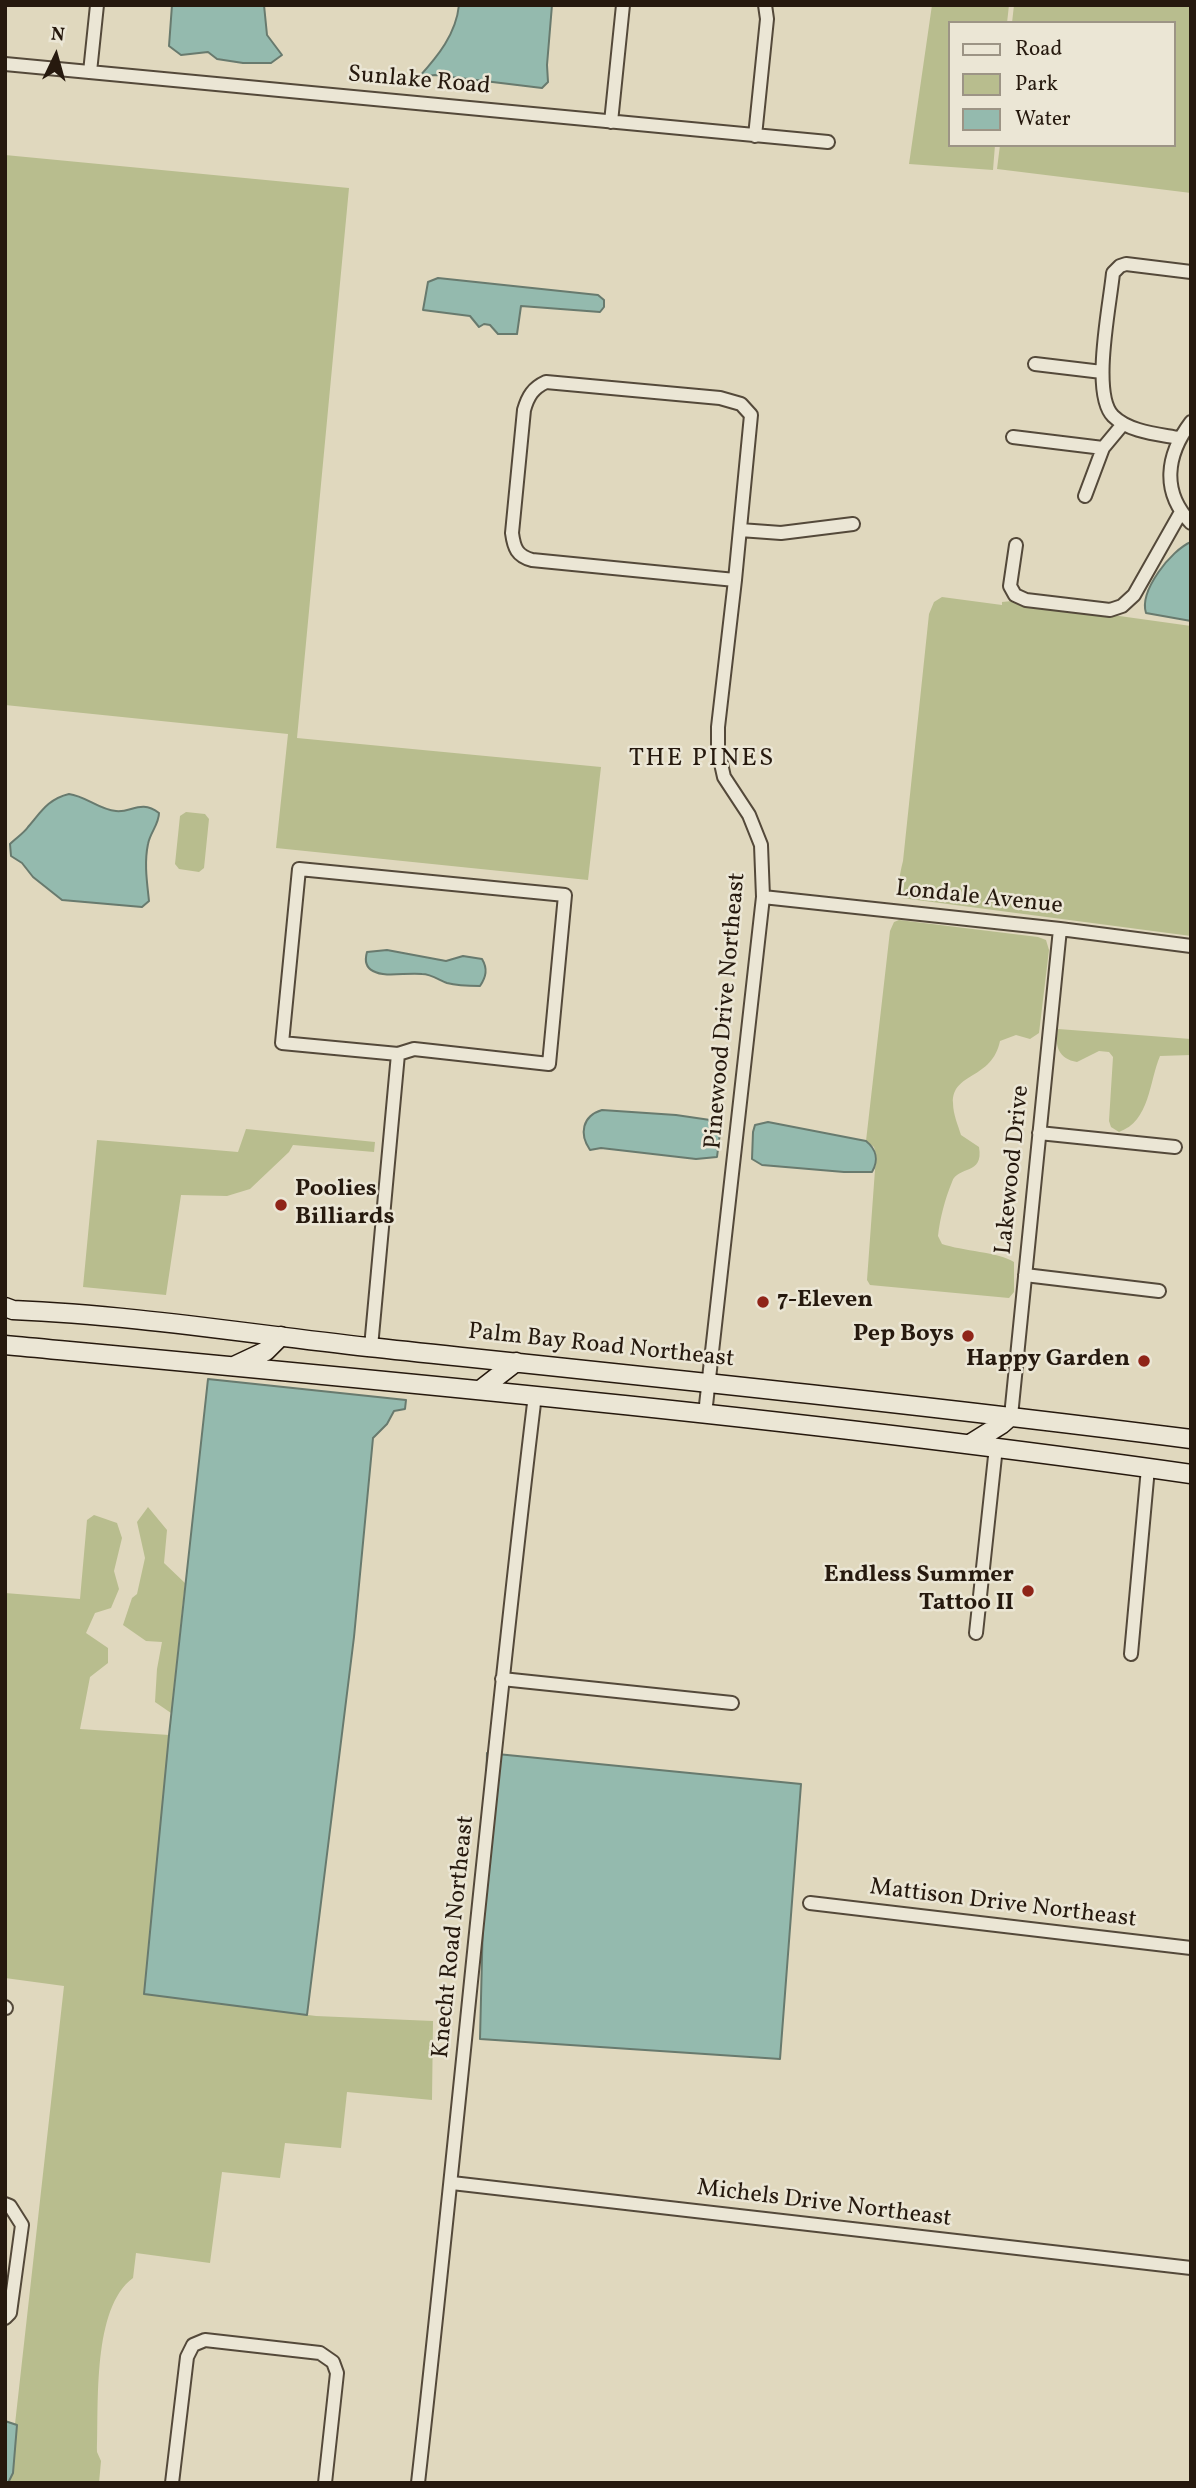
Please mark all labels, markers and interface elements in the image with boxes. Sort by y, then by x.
north arrow [21,21,91,91]
legend [948,21,1175,147]
text: N [50,22,66,49]
text: Road [1015,35,1062,64]
street label: Sunlake Road [346,61,492,103]
text: Park [1015,70,1058,99]
text: Water [1015,105,1071,134]
district label: THE PINES [630,744,774,776]
street label: Pinewood Drive Northeast [701,871,753,1151]
street label: Londale Avenue [894,876,1064,922]
street label: Lakewood Drive [991,1084,1037,1256]
place label: Poolies Billiards [295,1177,395,1233]
marker: Poolies Billiards [273,1197,289,1213]
place label: 7-Eleven [777,1288,873,1316]
marker: 7-Eleven [755,1294,771,1310]
street label: Palm Bay Road Northeast [466,1319,736,1375]
place label: Pep Boys [853,1322,954,1350]
marker: Pep Boys [960,1328,976,1344]
place label: Happy Garden [966,1347,1130,1375]
marker: Happy Garden [1136,1353,1152,1369]
place label: Endless Summer Tattoo II [824,1563,1014,1619]
marker: Endless Summer Tattoo II [1020,1583,1036,1599]
street label: Knecht Road Northeast [428,1814,482,2060]
street label: Mattison Drive Northeast [868,1874,1138,1936]
street label: Michels Drive Northeast [695,2175,953,2235]

